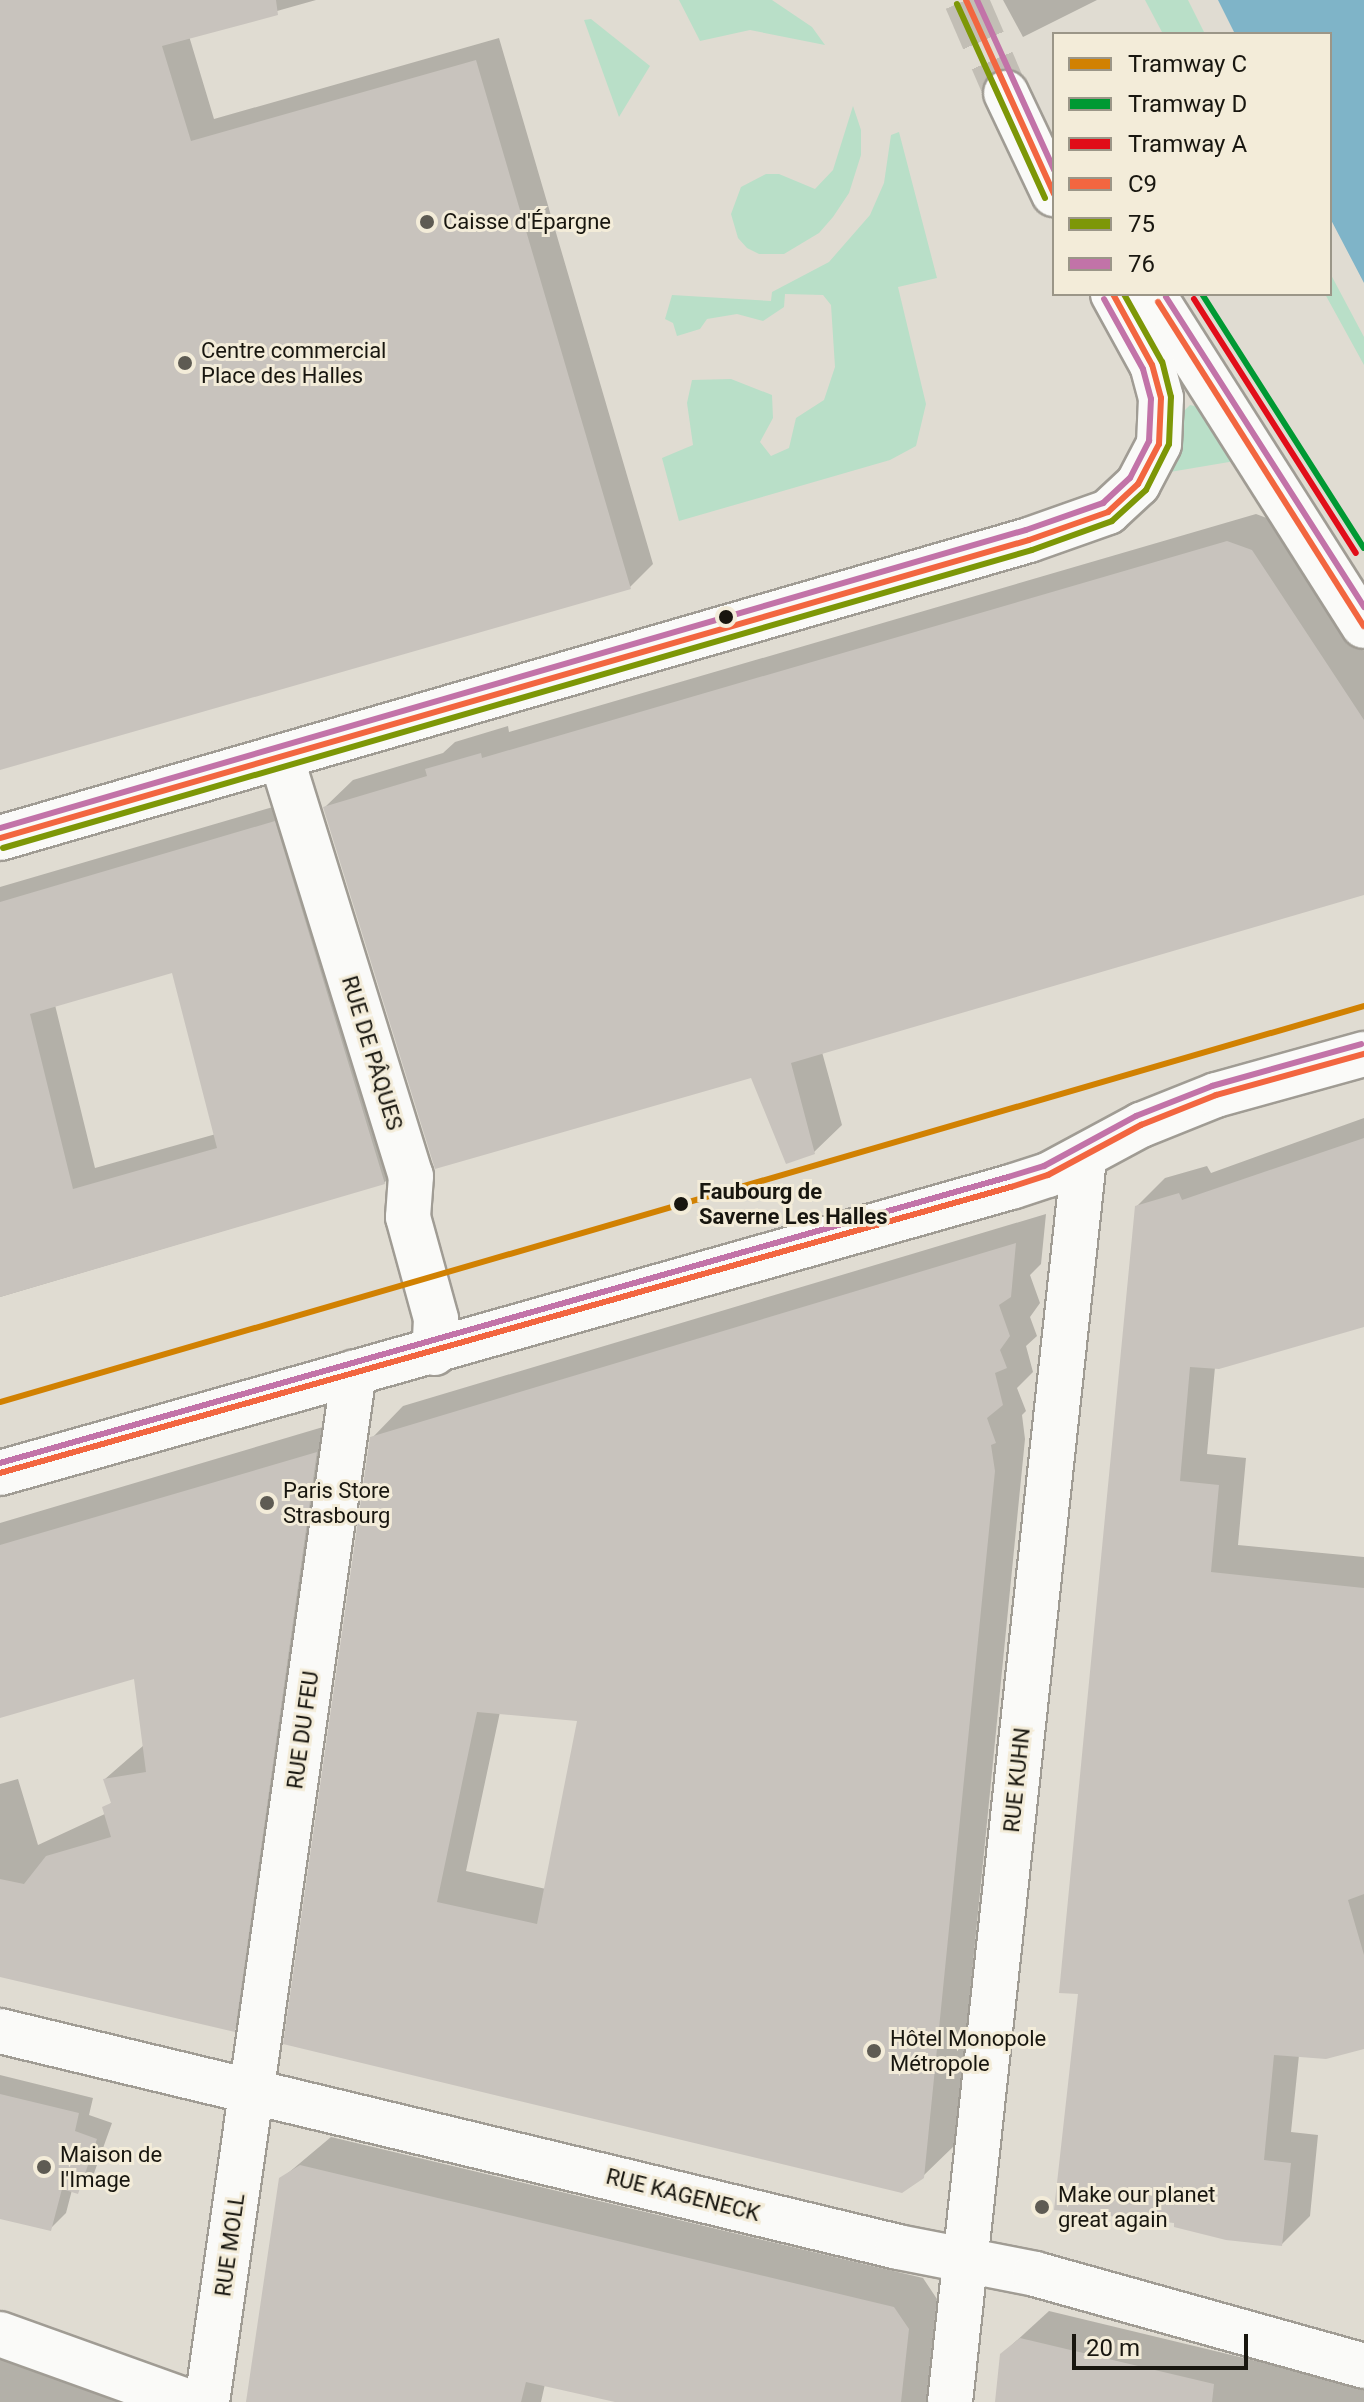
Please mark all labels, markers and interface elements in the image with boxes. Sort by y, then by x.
legend [1052,32,1332,296]
text: Tramway C [1128,50,1247,78]
text: Tramway D [1128,90,1247,118]
text: Tramway A [1128,130,1247,158]
text: C9 [1128,170,1157,198]
place label: Caisse d'Épargne [443,209,611,235]
text: 75 [1128,210,1155,238]
marker: Caisse d'Épargne [418,213,436,231]
text: 76 [1128,250,1155,278]
place label: Centre commercial Place des Halles [201,337,386,388]
marker: Centre commercial Place des Halles [176,354,194,372]
unlabelled marker [718,609,734,625]
street label: RUE DE PÂQUES [336,973,408,1133]
place label: Faubourg de Saverne Les Halles [699,1178,887,1230]
marker: Faubourg de Saverne Les Halles [670,1193,692,1215]
place label: Paris Store Strasbourg [283,1477,390,1528]
marker: Paris Store Strasbourg [258,1494,276,1512]
street label: RUE DU FEU [282,1669,324,1791]
street label: RUE KUHN [998,1726,1036,1834]
place label: Hôtel Monopole Métropole [890,2025,1046,2076]
marker: Hôtel Monopole Métropole [865,2042,883,2060]
place label: Maison de l'Image [60,2141,162,2192]
marker: Maison de l'Image [35,2158,53,2176]
street label: RUE KAGENECK [603,2163,763,2227]
place label: Make our planet great again [1058,2181,1216,2232]
street label: RUE MOLL [210,2192,250,2298]
marker: Make our planet great again [1033,2198,1051,2216]
scale bar [1076,2318,1252,2368]
text: 20 m [1086,2334,1140,2362]

